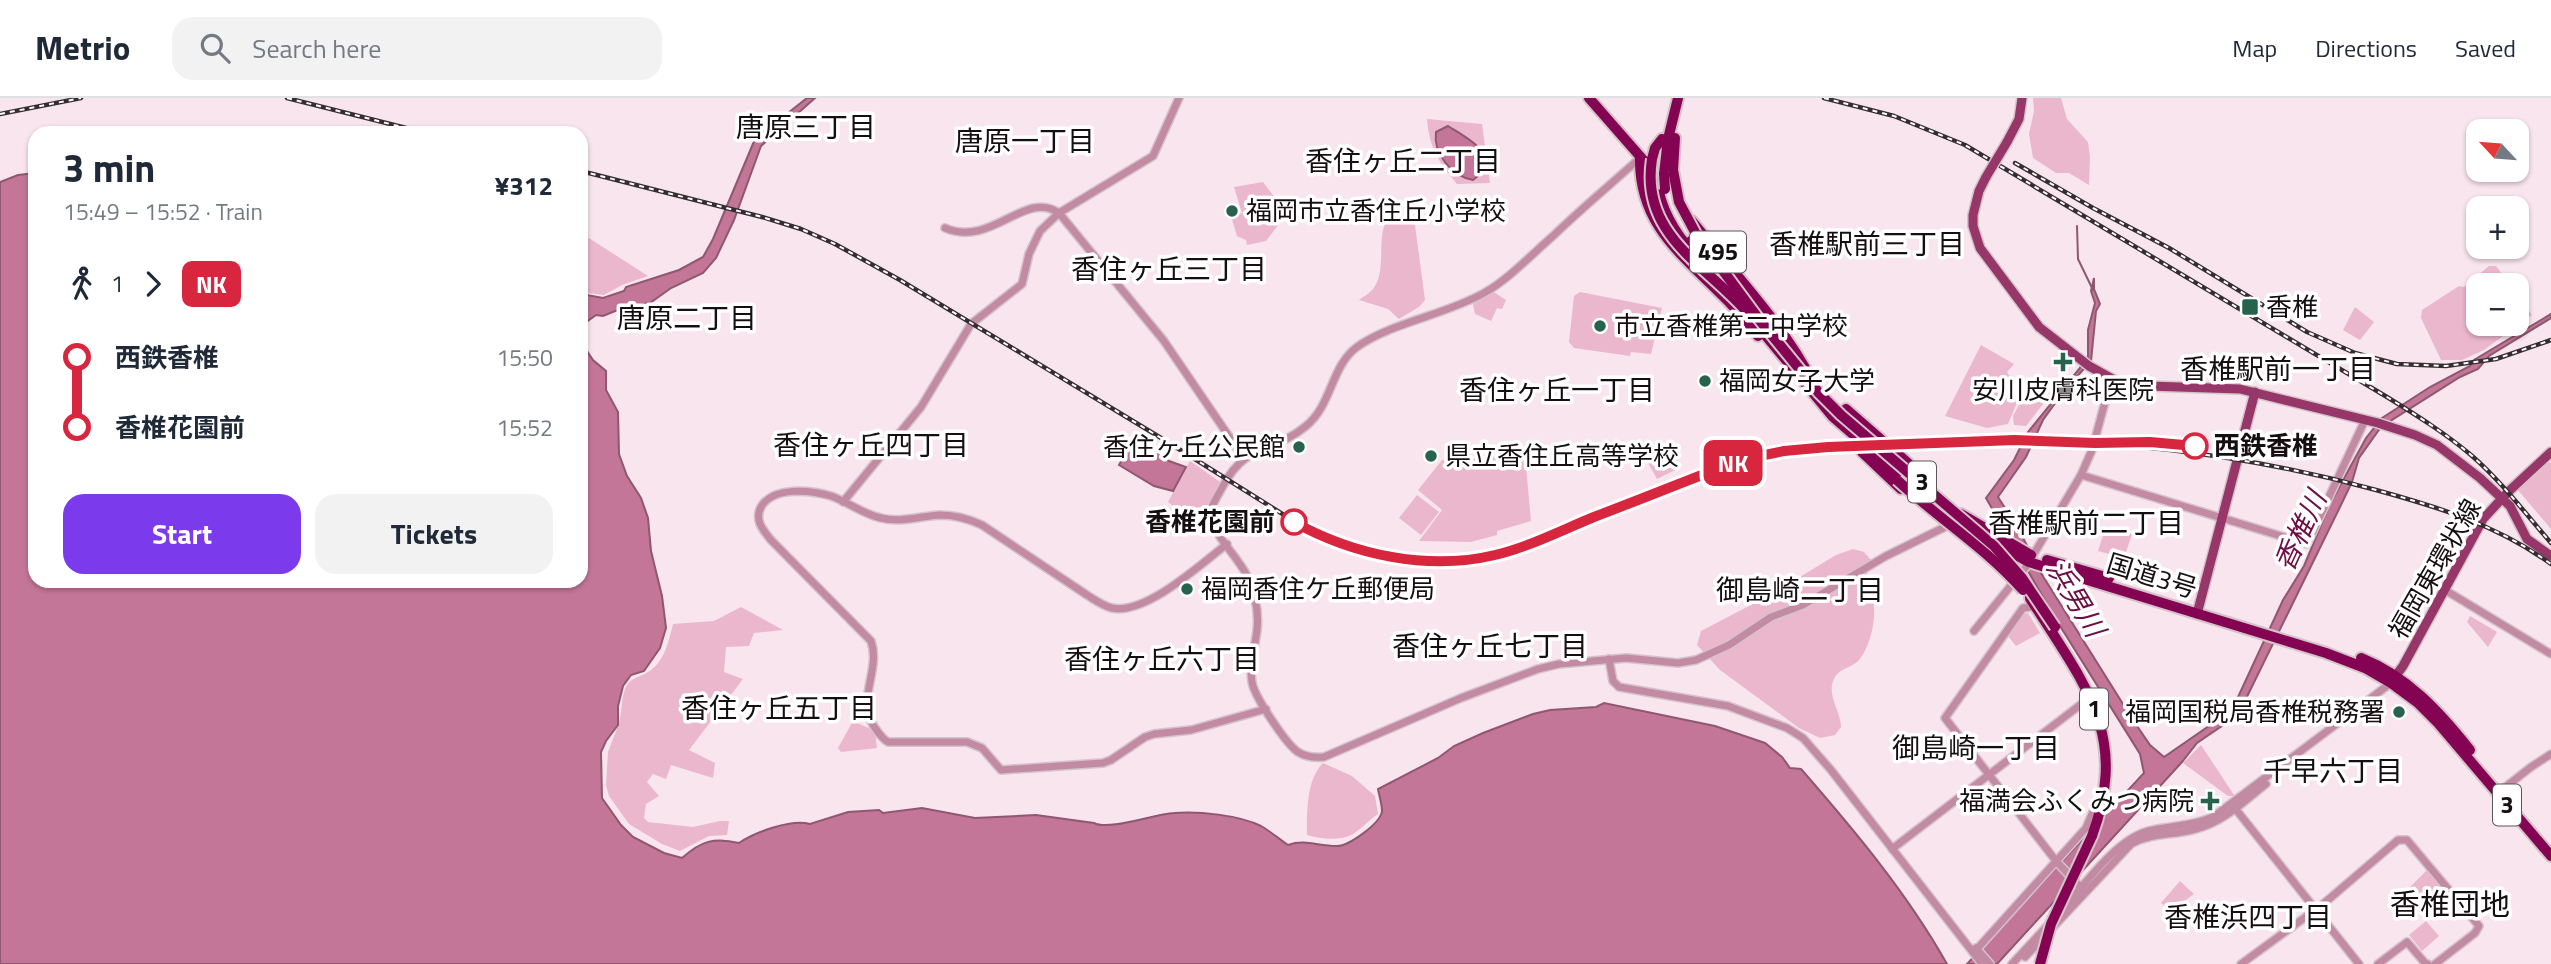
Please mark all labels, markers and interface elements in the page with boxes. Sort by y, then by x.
search box [172,17,662,80]
text: Metrio [35,23,130,73]
icon: search [196,29,234,67]
text: Search here [252,29,381,68]
text: Map [2232,30,2277,66]
text: Directions [2315,30,2417,66]
text: Saved [2455,30,2516,66]
district label: 唐原三丁目 [736,105,876,148]
district label: 唐原一丁目 [955,119,1095,162]
north arrow [2466,119,2529,182]
map controls [2466,119,2529,336]
text: 3 min [63,139,155,197]
district label: 香住ヶ丘二丁目 [1305,139,1501,182]
text: ¥312 [495,166,553,205]
place label: 福岡市立香住丘小学校 [1246,191,1506,230]
text: 15:49 – 15:52 · Train [63,194,263,229]
button: + [2466,196,2529,259]
marker: 福岡市立香住丘小学校 [1224,203,1240,219]
district label: 香椎駅前三丁目 [1769,222,1965,265]
road number: 495 [1690,232,1746,272]
district label: 香住ヶ丘三丁目 [1071,247,1267,290]
icon: walk [63,265,101,303]
icon: forward [134,265,172,303]
text: 1 [111,266,124,301]
text: NK [196,266,227,302]
button: − [2466,273,2529,336]
place label: 香椎 [2266,287,2318,326]
district label: 唐原二丁目 [617,296,757,339]
marker: 香椎 [2240,297,2260,317]
place label: 市立香椎第二中学校 [1614,306,1848,345]
marker: 市立香椎第二中学校 [1592,318,1608,334]
text: 西鉄香椎 [115,338,219,377]
text: 15:50 [496,340,553,375]
district label: 香椎駅前一丁目 [2180,347,2376,390]
marker: 安川皮膚科医院 [2053,352,2073,372]
place label: 福岡女子大学 [1719,361,1875,400]
district label: 香住ヶ丘一丁目 [1459,368,1655,411]
place label: 安川皮膚科医院 [1972,370,2154,409]
marker: 福岡女子大学 [1697,373,1713,389]
text: 香椎花園前 [115,408,245,447]
text: 15:52 [496,410,553,445]
district label: 香住ヶ丘四丁目 [773,423,969,466]
place label: 西鉄香椎 [2214,426,2318,465]
place label: 香住ヶ丘公民館 [1103,427,1285,466]
marker: 西鉄香椎 [2182,433,2208,459]
place label: 県立香住丘高等学校 [1445,436,1679,475]
marker: 香住ヶ丘公民館 [1291,439,1307,455]
line badge: NK [1702,440,1764,486]
text: NK [1718,445,1748,481]
marker: 県立香住丘高等学校 [1423,448,1439,464]
road number: 3 [1908,461,1936,502]
water label: 香椎川 [2262,481,2338,578]
street label: 福岡東環状線 [2379,491,2490,646]
button: Start [63,494,301,574]
button: Tickets [315,494,553,574]
district label: 香椎駅前二丁目 [1988,501,2184,544]
place label: 香椎花園前 [1145,502,1275,541]
marker: 香椎花園前 [1281,509,1307,535]
street label: 国道3号 [2102,543,2202,608]
water label: 浜男川 [2036,551,2118,647]
district label: 御島崎二丁目 [1716,568,1884,611]
place label: 福岡香住ケ丘郵便局 [1201,569,1435,608]
marker: 福岡香住ケ丘郵便局 [1179,581,1195,597]
district label: 香住ヶ丘七丁目 [1392,624,1588,667]
district label: 香住ヶ丘六丁目 [1064,637,1260,680]
district label: 香住ヶ丘五丁目 [681,686,877,729]
road number: 1 [2080,688,2108,730]
place label: 福岡国税局香椎税務署 [2125,692,2385,731]
marker: 福岡国税局香椎税務署 [2391,704,2407,720]
district label: 御島崎一丁目 [1892,726,2060,769]
district label: 千早六丁目 [2263,749,2403,792]
place label: 福満会ふくみつ病院 [1959,781,2194,820]
road number: 3 [2493,784,2521,826]
marker: 福満会ふくみつ病院 [2200,791,2220,811]
district label: 香椎団地 [2390,881,2510,927]
district label: 香椎浜四丁目 [2164,895,2332,938]

